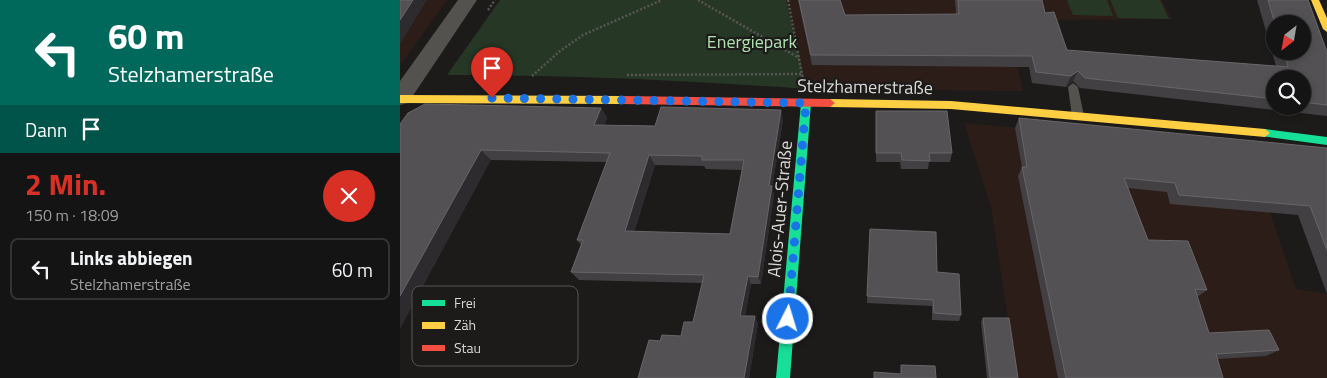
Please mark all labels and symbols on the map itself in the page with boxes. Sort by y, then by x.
north arrow [1266,15,1311,60]
park label: Energiepark [707,28,798,55]
pin [471,47,513,98]
street label: Stelzhamerstraße [797,72,933,101]
street label: Alois-Auer-Straße [760,140,799,278]
legend [412,286,578,366]
text: Frei [454,292,476,313]
position arrow [761,292,813,344]
text: Zäh [454,314,476,335]
text: Stau [454,337,481,358]

